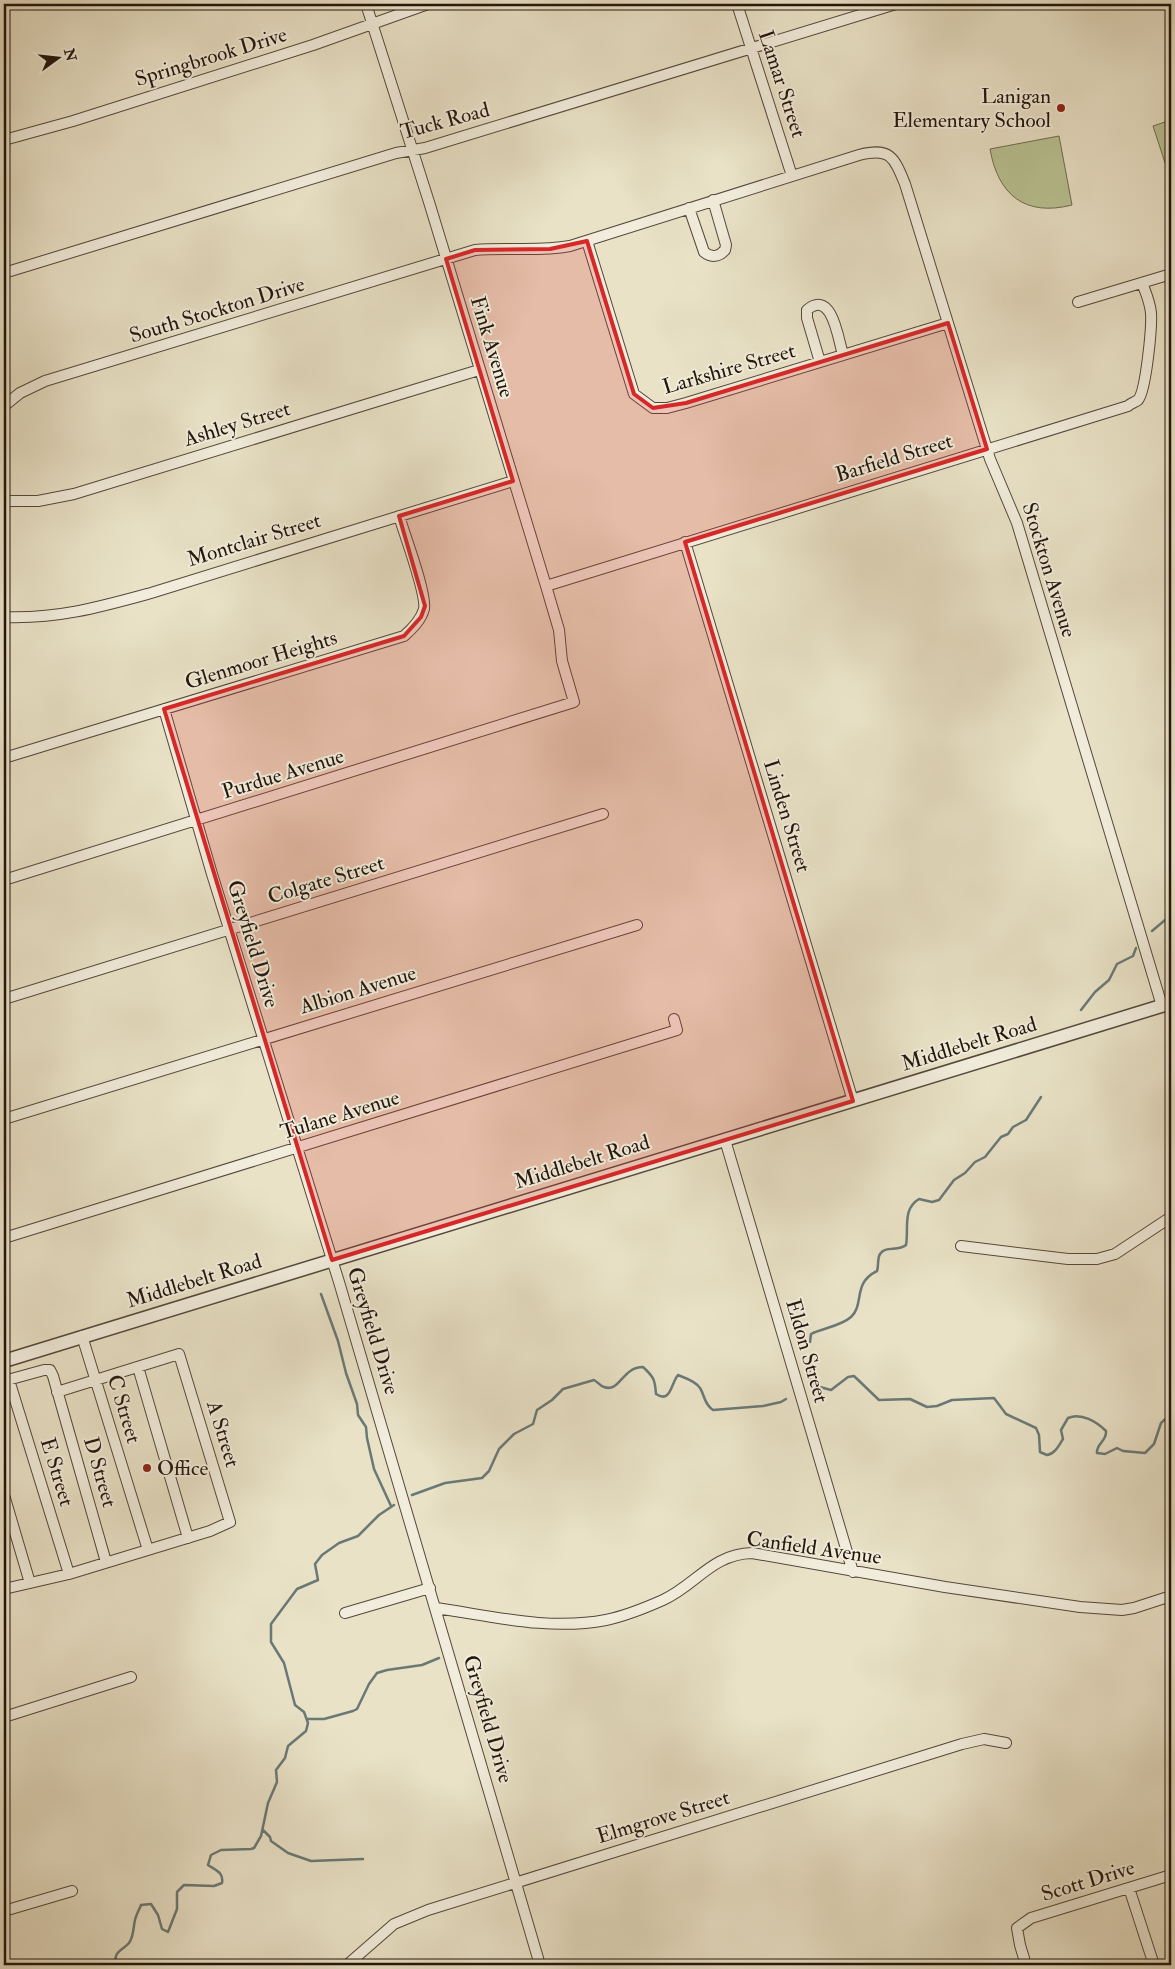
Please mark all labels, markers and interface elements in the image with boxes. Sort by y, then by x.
street label: Springbrook Drive [132,21,290,93]
street label: Lamar Street [752,27,812,141]
north arrow [32,32,82,82]
text: N [60,46,80,63]
place label: Lanigan Elementary School [893,83,1052,134]
street label: Tuck Road [397,96,493,146]
marker: Lanigan Elementary School [1055,102,1067,114]
street label: South Stockton Drive [126,270,308,349]
street label: Fink Avenue [464,293,520,401]
street label: Larkshire Street [660,337,799,401]
street label: Ashley Street [180,395,294,453]
street label: Barfield Street [832,427,956,489]
street label: Stockton Avenue [1016,499,1082,641]
street label: Montclair Street [184,507,324,573]
street label: Glenmoor Heights [182,624,340,696]
street label: Purdue Avenue [219,743,347,805]
street label: Linden Street [757,756,817,876]
street label: Colgate Street [264,849,388,911]
street label: Greyfield Drive [221,877,285,1011]
street label: Albion Avenue [295,959,420,1021]
street label: Middlebelt Road [898,1010,1041,1077]
street label: Tulane Avenue [277,1084,403,1146]
street label: Middlebelt Road [511,1128,654,1195]
street label: Middlebelt Road [123,1247,266,1314]
street label: Greyfield Drive [341,1264,405,1398]
street label: Eldon Street [779,1296,835,1406]
street label: C Street [101,1371,147,1447]
street label: A Street [200,1396,246,1471]
street label: D Street [77,1434,123,1511]
street label: E Street [34,1435,80,1510]
place label: Office [157,1455,208,1482]
marker: Office [141,1462,153,1474]
street label: Canfield Avenue [745,1525,883,1571]
street label: Greyfield Drive [457,1652,519,1786]
street label: Elmgrove Street [593,1784,733,1850]
street label: Scott Drive [1038,1854,1138,1908]

